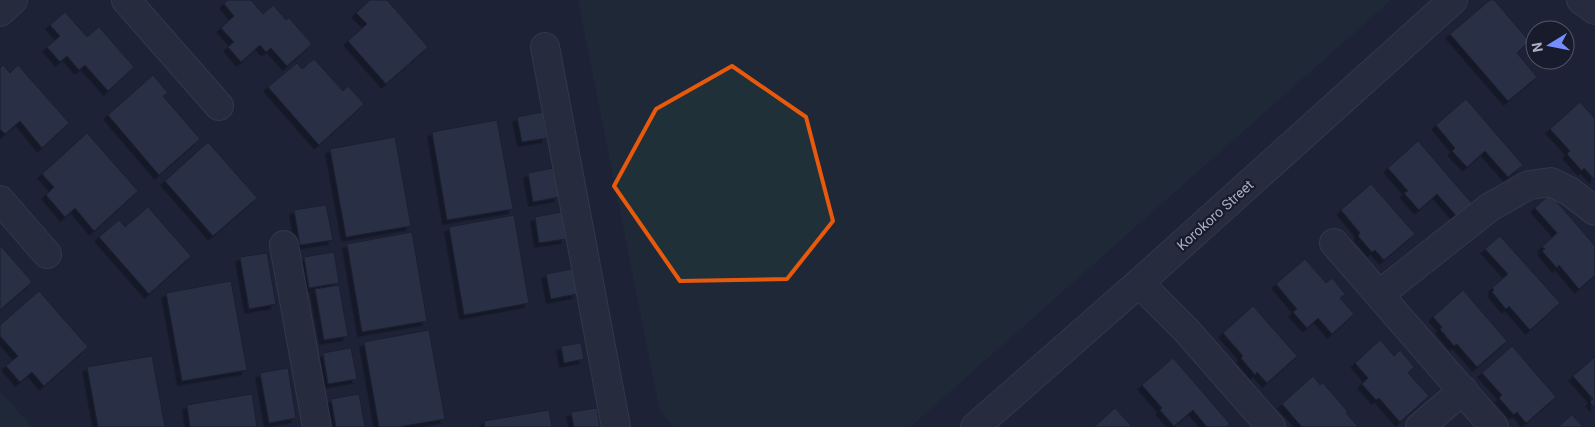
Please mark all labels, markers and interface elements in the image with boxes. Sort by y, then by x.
north arrow [1525,20,1575,70]
text: N [1528,41,1546,54]
street label: Korokoro Street [1174,176,1257,253]

